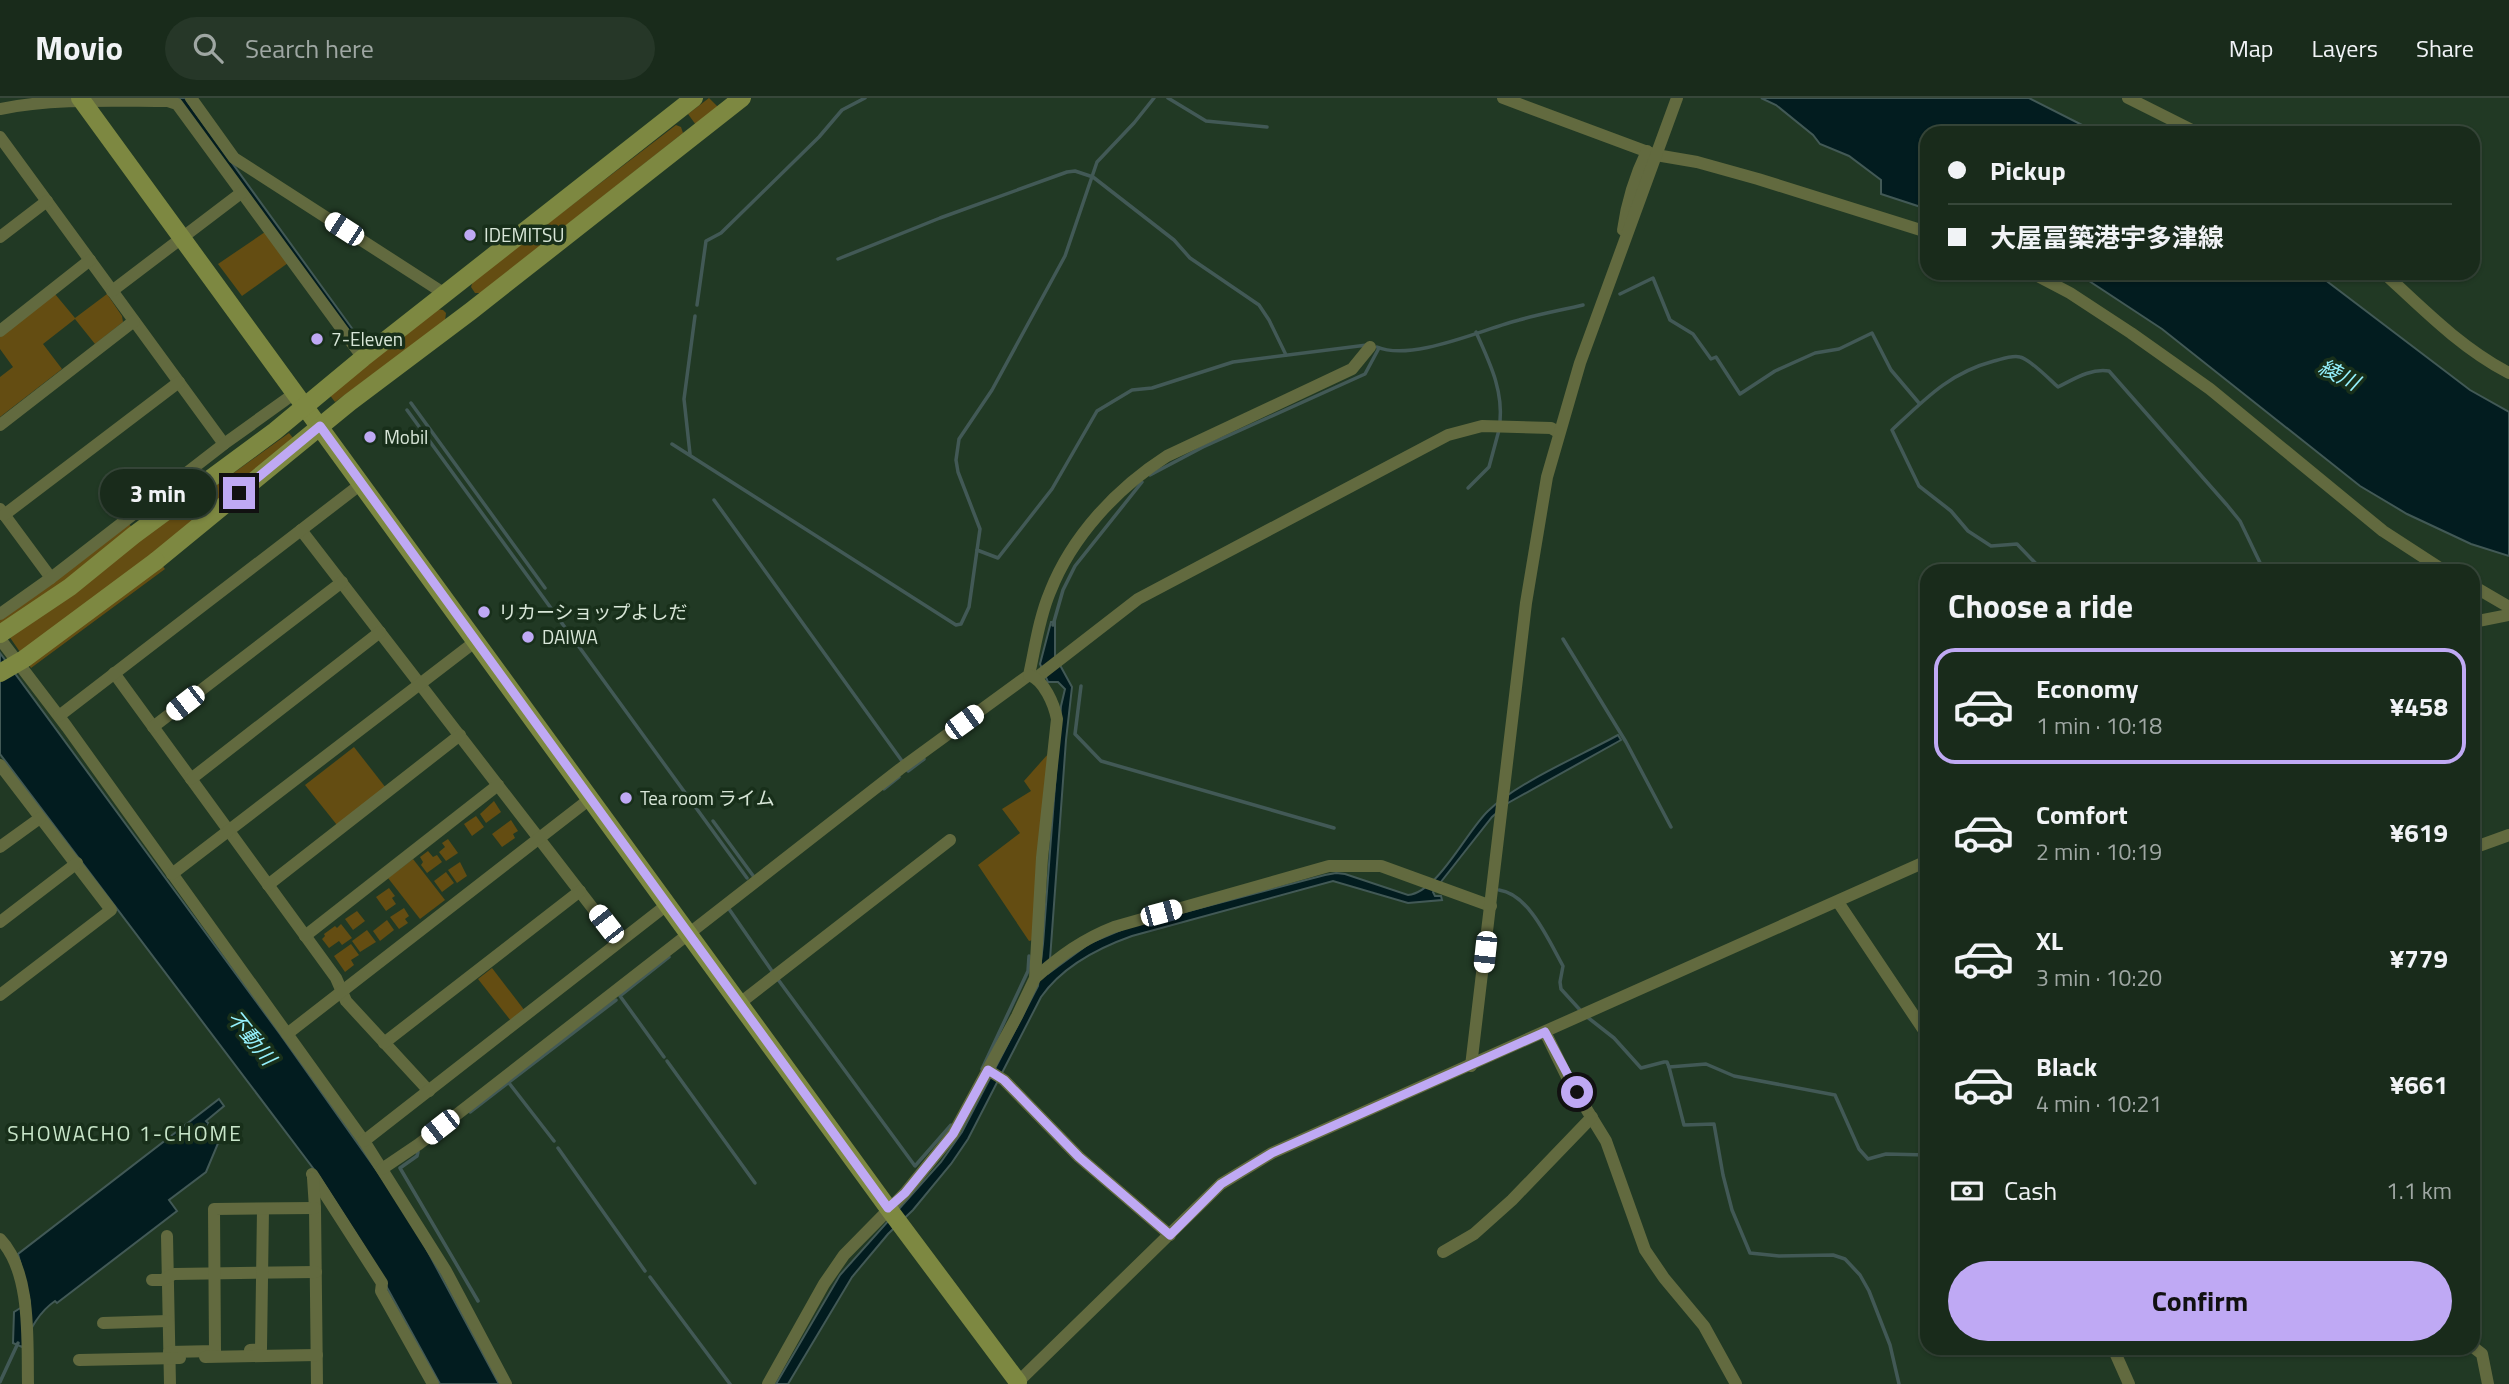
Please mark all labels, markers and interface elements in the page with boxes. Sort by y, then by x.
search box [165,17,655,80]
text: Movio [35,23,123,73]
icon: search [189,29,227,67]
text: Search here [245,29,374,68]
text: Map [2229,30,2274,66]
text: Layers [2312,30,2378,66]
text: Share [2416,30,2474,66]
text: Pickup [1990,151,2066,190]
car [321,209,368,249]
text: 大屋冨築港宇多津線 [1990,218,2224,257]
place label: IDEMITSU [484,220,565,249]
marker: IDEMITSU [462,227,478,243]
place label: 7-Eleven [331,324,403,353]
marker: 7-Eleven [309,331,325,347]
water label: 綾川 [2313,350,2367,399]
place label: Mobil [384,422,428,451]
marker: Mobil [362,429,378,445]
callout: 3 min [99,468,215,518]
text: 3 min [130,476,186,511]
route end [223,477,255,509]
text: Choose a ride [1948,582,2133,630]
place label: リカーショップよしだ [498,597,688,626]
marker: リカーショップよしだ [476,604,492,620]
place label: DAIWA [542,622,598,651]
marker: DAIWA [520,629,536,645]
text: Economy [2036,669,2138,708]
icon: car [1952,675,2015,738]
car [162,682,209,724]
text: ¥458 [2390,687,2448,726]
car [941,701,988,743]
text: 1 min · 10:18 [2036,708,2162,743]
place label: Tea room ライム [640,783,775,812]
marker: Tea room ライム [618,790,634,806]
text: Comfort [2036,795,2128,834]
icon: car [1952,801,2015,864]
text: ¥619 [2390,813,2448,852]
text: 2 min · 10:19 [2036,834,2162,869]
car [1138,897,1185,929]
car [585,901,628,947]
text: XL [2036,921,2063,960]
icon: car [1952,927,2015,990]
car [1473,930,1498,974]
text: ¥779 [2390,939,2448,978]
text: 3 min · 10:20 [2036,960,2162,995]
water label: 不動川 [220,1003,285,1073]
text: Black [2036,1047,2097,1086]
icon: car [1952,1053,2015,1116]
text: ¥661 [2390,1065,2448,1104]
route start [1561,1076,1593,1108]
text: 4 min · 10:21 [2036,1086,2162,1121]
car [417,1106,464,1148]
district label: SHOWACHO 1-CHOME [7,1117,243,1149]
text: Cash [2004,1171,2057,1210]
icon: cash [1948,1172,1986,1210]
text: 1.1 km [2386,1173,2452,1208]
button: Confirm [1948,1261,2452,1341]

